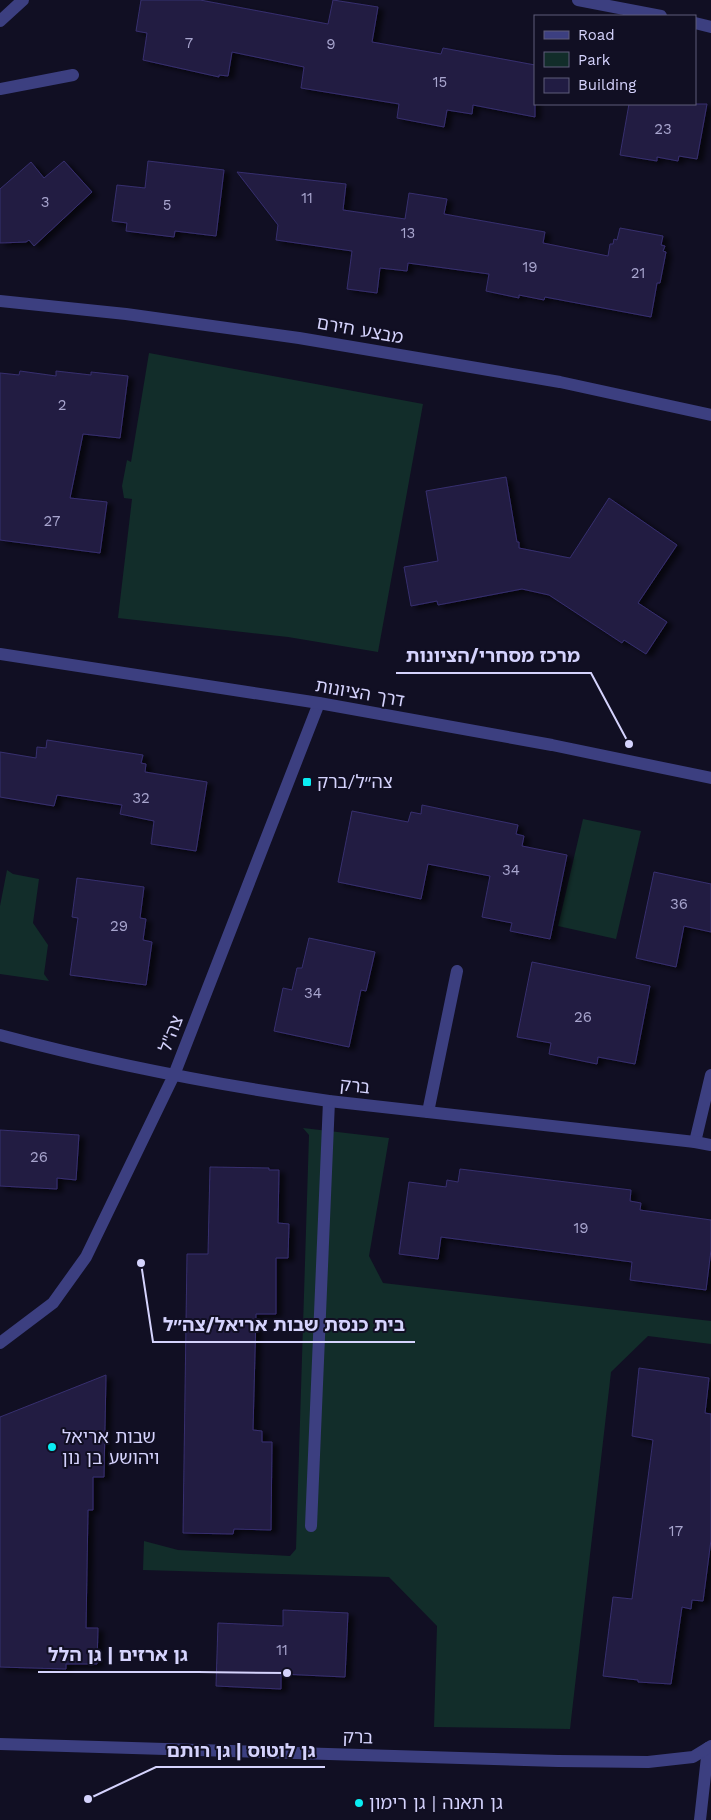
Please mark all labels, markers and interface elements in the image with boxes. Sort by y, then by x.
legend [534,15,696,105]
text: Road [578,26,615,44]
house number: 7 [185,34,193,52]
house number: 9 [326,35,336,53]
text: Park [578,51,611,69]
house number: 15 [433,73,447,91]
text: Building [578,76,636,94]
house number: 23 [654,120,672,138]
house number: 11 [301,189,313,207]
house number: 3 [41,193,49,211]
house number: 5 [163,196,171,214]
house number: 13 [401,224,415,242]
house number: 19 [522,258,538,276]
house number: 21 [631,264,645,282]
street label: מבצע חירם [315,312,405,347]
house number: 2 [58,396,66,414]
house number: 27 [44,512,60,530]
callout: מרכז מסחרי/הציונות [396,639,591,673]
text: מרכז מסחרי/הציונות [406,644,580,667]
street label: דרך הציונות [314,674,407,711]
place label: צה״ל/ברק [317,771,393,792]
marker: צה״ל/ברק [301,776,313,788]
house number: 32 [132,789,150,807]
house number: 34 [502,861,520,879]
house number: 36 [670,895,688,913]
house number: 29 [110,917,128,935]
house number: 34 [304,984,322,1002]
house number: 26 [574,1008,592,1026]
street label: צה"ל [154,1012,187,1055]
street label: ברק [339,1073,371,1098]
house number: 26 [30,1148,48,1166]
house number: 19 [573,1219,589,1237]
callout: בית כנסת שבות אריאל/צה״ל [153,1308,415,1342]
text: בית כנסת שבות אריאל/צה״ל [163,1313,405,1336]
place label: שבות אריאל ויהושע בן נון [62,1426,160,1468]
marker: שבות אריאל ויהושע בן נון [46,1441,58,1453]
house number: 17 [669,1522,683,1540]
callout: גן ארזים | גן הלל [38,1638,198,1672]
house number: 11 [276,1641,288,1659]
text: גן ארזים | גן הלל [48,1643,188,1666]
street label: ברק [342,1725,374,1748]
callout: גן לוטוס | גן רותם [156,1733,325,1767]
text: גן לוטוס | גן רותם [166,1739,316,1762]
place label: גן תאנה | גן רימון [369,1792,503,1813]
marker: גן תאנה | גן רימון [353,1797,365,1809]

